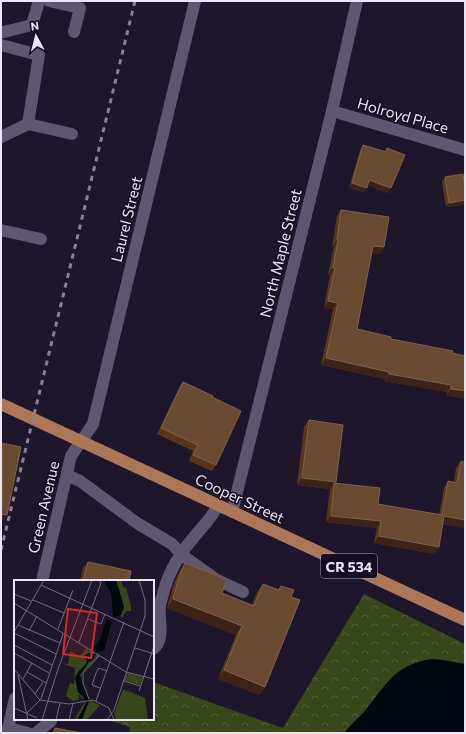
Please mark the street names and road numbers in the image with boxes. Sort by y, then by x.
street label: Holroyd Place [355,93,451,137]
street label: Laurel Street [107,174,145,264]
street label: North Maple Street [255,187,305,319]
street label: Green Avenue [24,459,62,555]
street label: Cooper Street [193,470,287,526]
road number: CR 534 [321,554,377,578]

